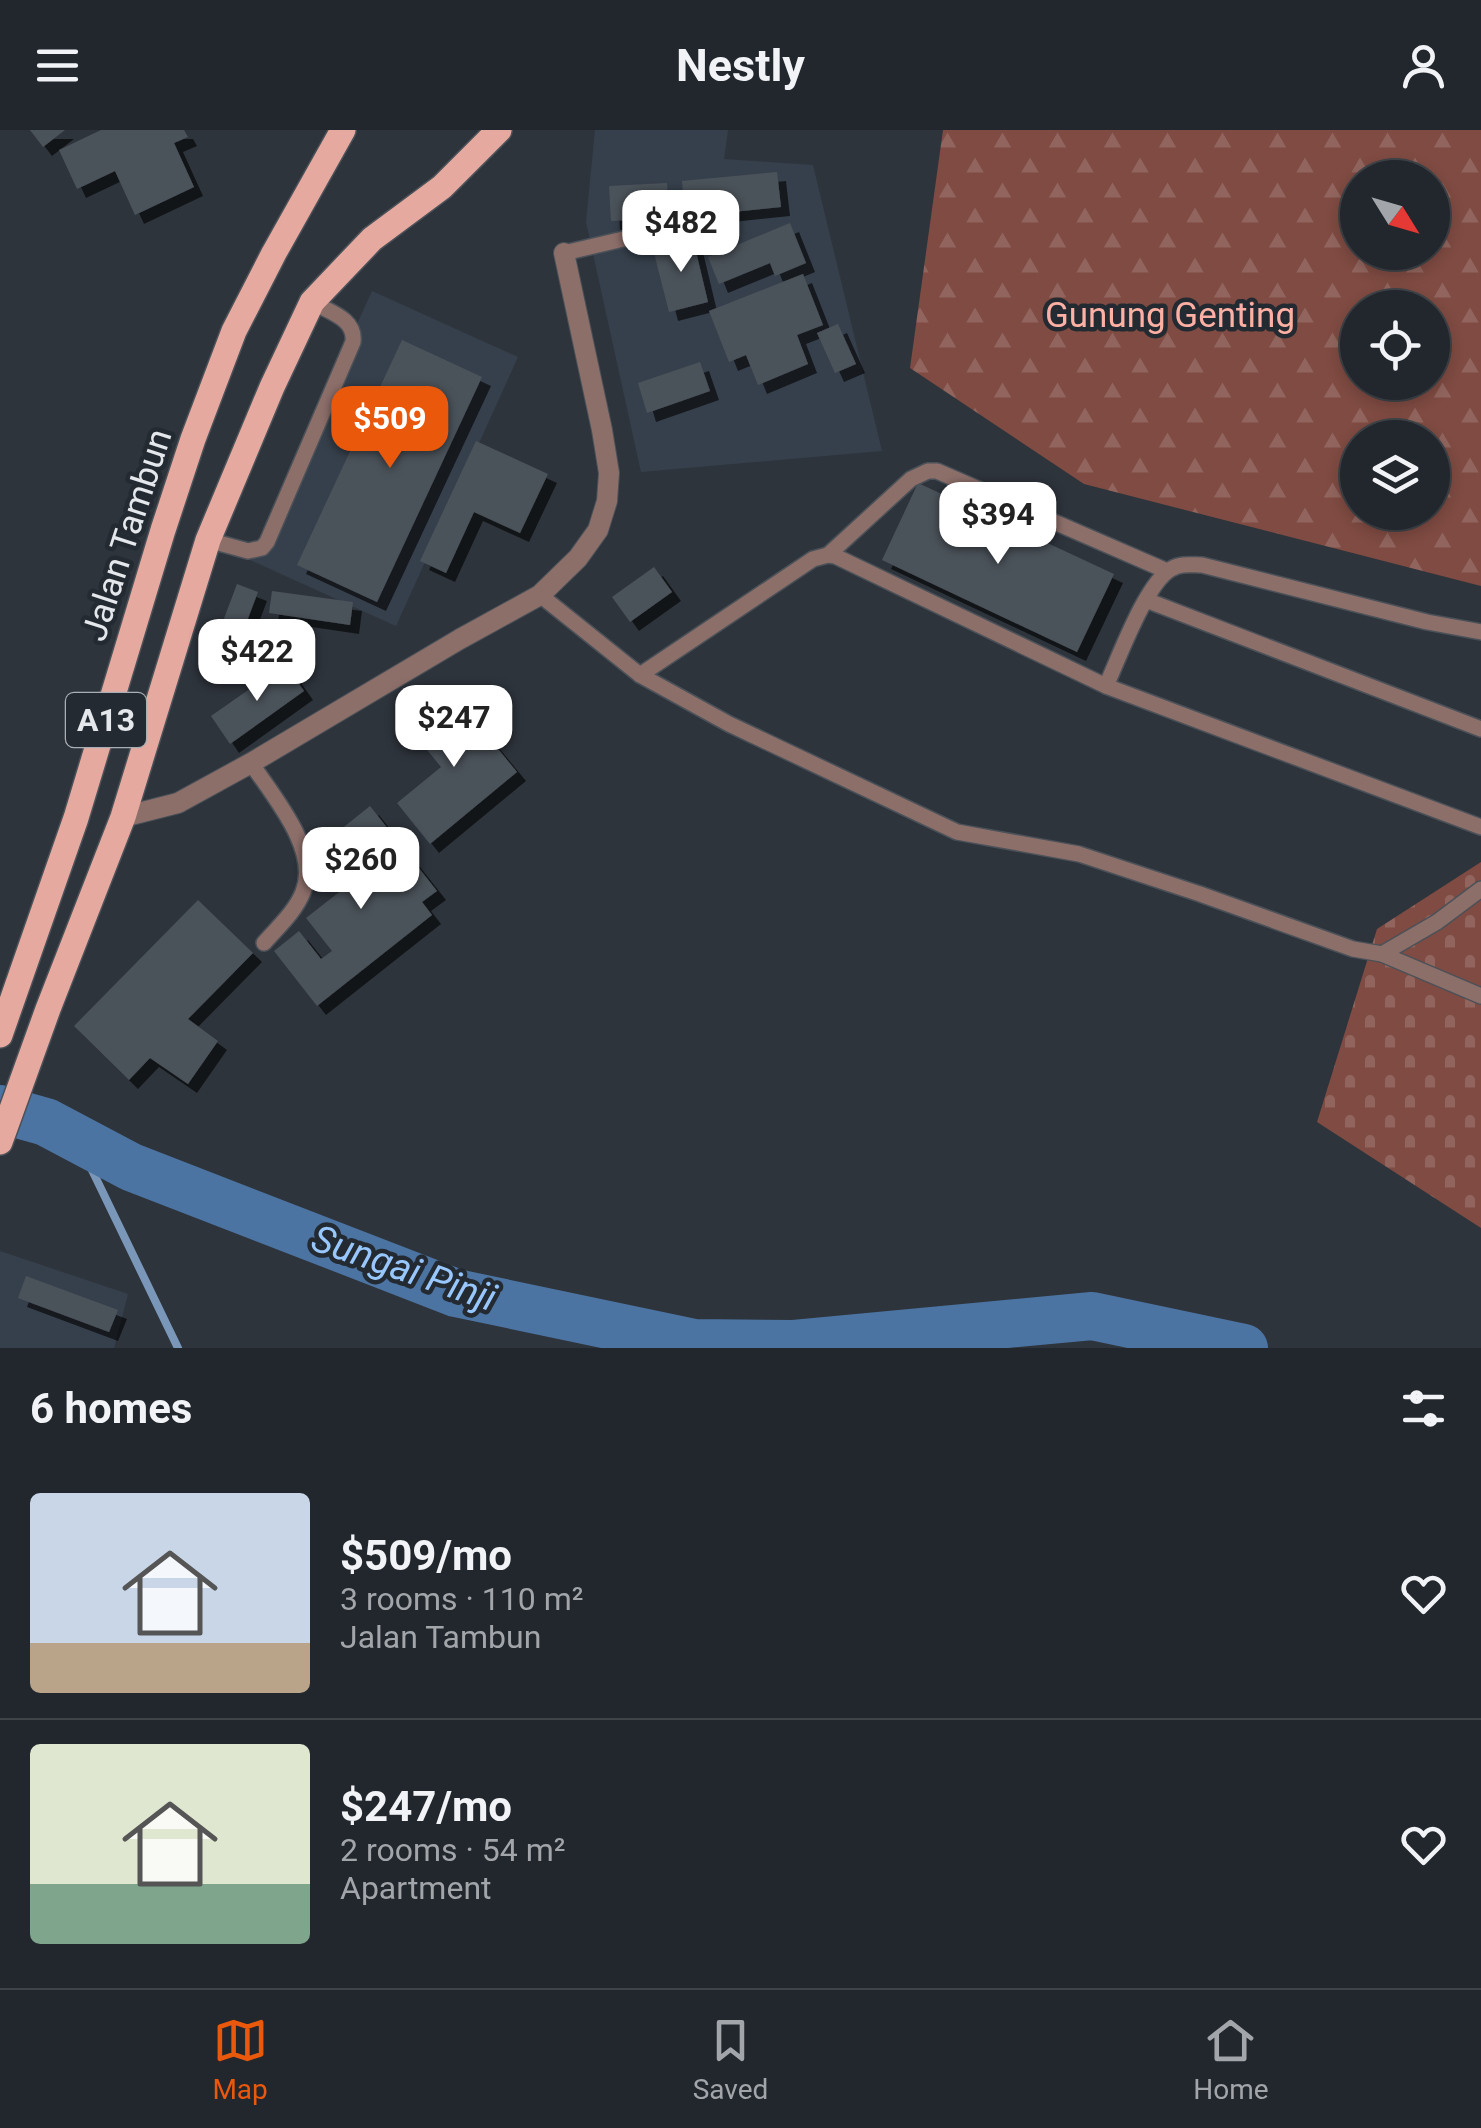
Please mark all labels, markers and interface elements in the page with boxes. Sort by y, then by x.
icon: menu [30,38,85,93]
icon: person [1396,38,1451,93]
text: Nestly [676,39,805,92]
north arrow [1340,160,1450,270]
map controls [1340,160,1450,530]
pin: $482 [622,190,740,275]
text: $482 [644,203,718,241]
button: locate [1340,290,1450,400]
park label: Gunung Genting [1045,295,1295,336]
pin: $509 [331,386,449,471]
text: $509 [353,399,427,437]
button: layers [1340,420,1450,530]
street label: Jalan Tambun [73,424,181,646]
pin: $394 [939,482,1057,567]
text: $394 [961,495,1035,533]
pin: $422 [198,619,316,704]
text: $422 [220,632,294,670]
pin: $247 [395,685,513,770]
road number: A13 [66,693,146,747]
text: $247 [417,698,491,736]
pin: $260 [302,827,420,912]
text: $260 [324,840,398,878]
water label: Sungai Pinji [306,1216,502,1320]
icon: filters [1396,1381,1451,1436]
text: 6 homes [30,1384,192,1433]
text: $509/mo [340,1531,512,1580]
icon: home [110,1533,230,1653]
icon: heart [1396,1566,1451,1621]
text: 3 rooms · 110 m² [340,1580,583,1618]
text: Jalan Tambun [340,1618,541,1656]
text: $247/mo [340,1782,512,1831]
icon: home [110,1784,230,1904]
icon: heart [1396,1817,1451,1872]
text: 2 rooms · 54 m² [340,1831,565,1869]
text: Apartment [340,1869,492,1907]
tab: Map [212,2013,268,2106]
tab: Saved [693,2013,768,2106]
tab: Home [1193,2013,1269,2106]

